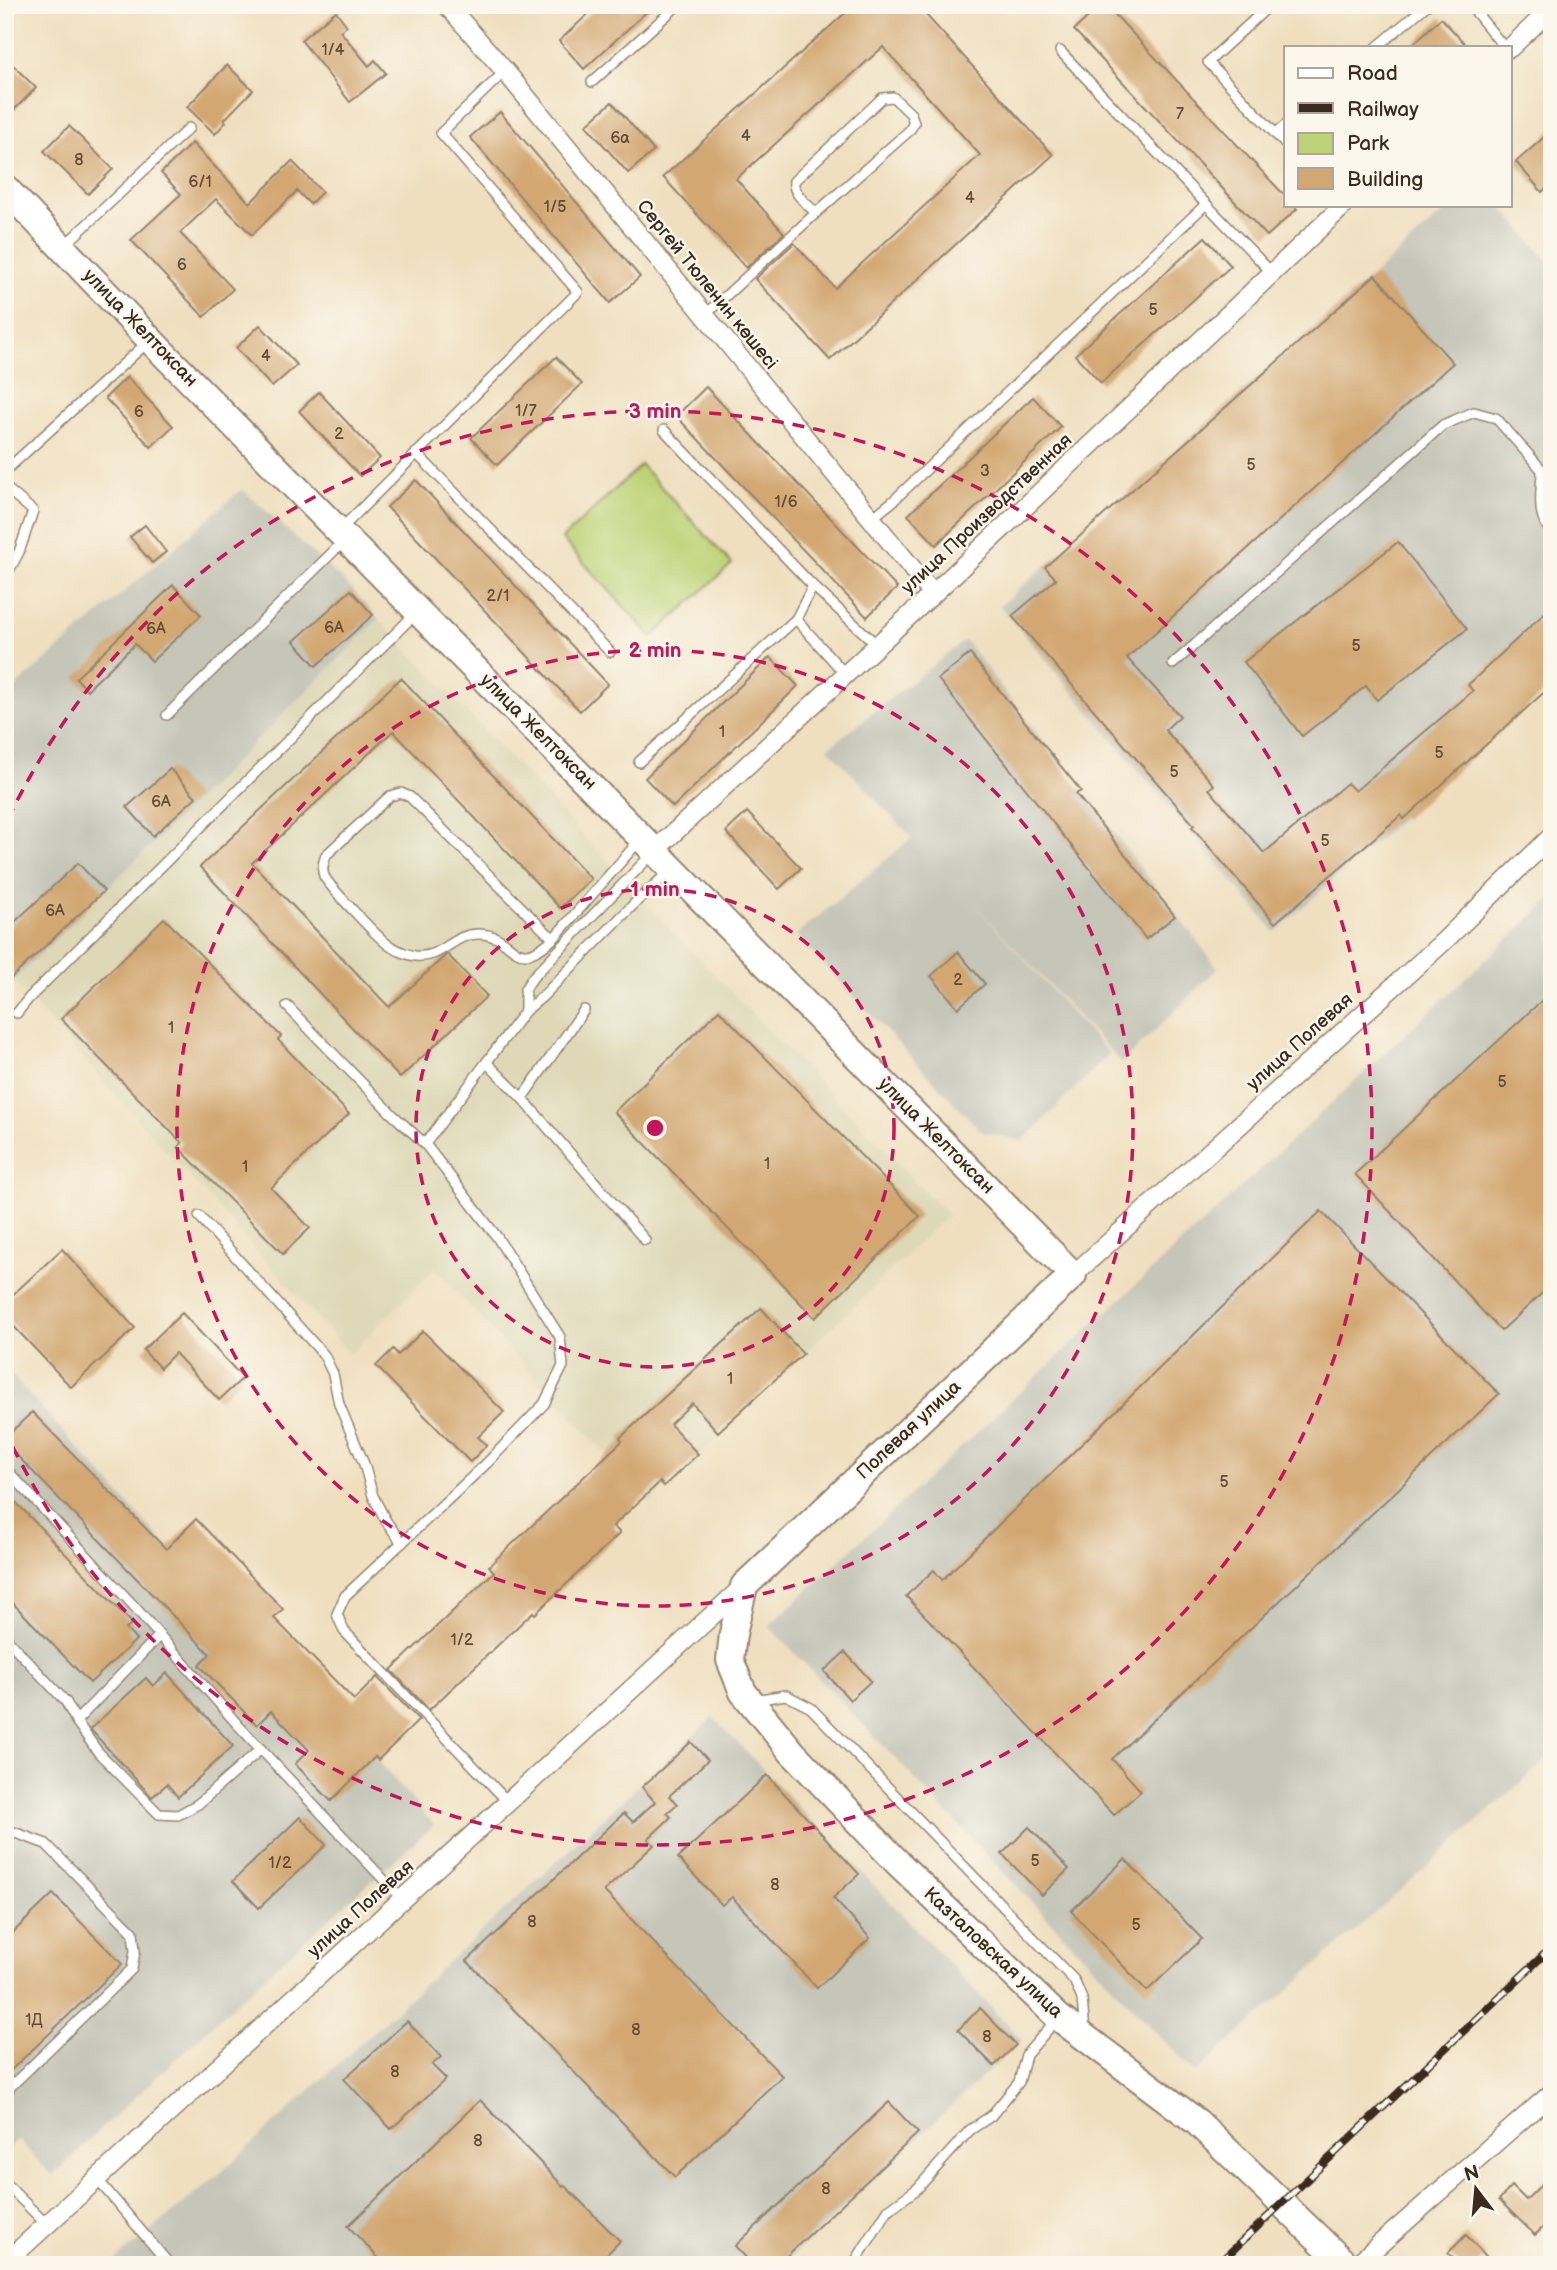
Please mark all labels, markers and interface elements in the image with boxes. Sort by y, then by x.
house number: 1/4 [321,41,345,60]
legend [1284,46,1512,206]
text: Road [1347,61,1398,86]
text: Railway [1347,97,1419,122]
house number: 7 [1176,105,1184,124]
house number: 4 [741,127,751,146]
house number: 6а [610,129,630,148]
text: Park [1347,131,1390,156]
house number: 8 [74,151,84,170]
text: Building [1347,167,1423,192]
house number: 6/1 [188,173,212,192]
house number: 4 [965,189,975,208]
street label: Сергей Тюленин көшесі [632,196,782,374]
house number: 1/5 [544,198,566,217]
house number: 6 [177,256,187,275]
street label: улица Желтоксан [78,264,202,392]
house number: 5 [1148,301,1158,320]
house number: 4 [261,347,271,366]
text: 3 min [629,399,681,424]
house number: 1/7 [515,402,537,421]
house number: 6 [134,403,144,422]
house number: 2 [334,425,344,444]
street label: улица Производственная [897,429,1077,599]
house number: 5 [1246,456,1256,475]
house number: 3 [980,462,990,481]
house number: 1/6 [774,493,798,512]
house number: 2/1 [487,587,509,606]
house number: 6А [324,619,344,638]
house number: 6А [146,620,166,639]
house number: 5 [1351,637,1361,656]
text: 2 min [628,638,682,663]
street label: улица Желтоксан [475,669,601,795]
house number: 1 [719,723,725,742]
house number: 5 [1434,744,1444,763]
house number: 5 [1169,763,1179,782]
house number: 6А [151,793,171,812]
house number: 5 [1320,832,1330,851]
text: 1 min [630,877,680,902]
house number: 6А [45,902,65,921]
house number: 2 [953,971,963,990]
street label: улица Полевая [1242,988,1358,1096]
house number: 1 [168,1019,174,1038]
street label: улица Желтоксан [873,1073,999,1199]
house number: 5 [1497,1073,1507,1092]
centre of rings [643,1116,667,1140]
house number: 1 [764,1155,770,1174]
house number: 1 [242,1158,248,1177]
house number: 1 [727,1370,733,1389]
street label: Полевая улица [852,1376,966,1484]
house number: 5 [1219,1473,1229,1492]
house number: 1/2 [451,1631,474,1650]
house number: 5 [1030,1852,1040,1871]
house number: 1/2 [269,1854,292,1873]
street label: улица Полевая [303,1855,419,1963]
house number: 8 [770,1876,780,1895]
street label: Казталовская улица [919,1883,1067,2023]
house number: 8 [527,1913,537,1932]
house number: 5 [1131,1916,1141,1935]
house number: 1Д [25,2011,43,2030]
house number: 8 [631,2021,641,2040]
house number: 8 [982,2028,992,2047]
house number: 8 [390,2063,400,2082]
house number: 8 [473,2132,483,2151]
north arrow [1442,2154,1512,2224]
text: N [1462,2161,1482,2187]
house number: 8 [821,2180,831,2199]

